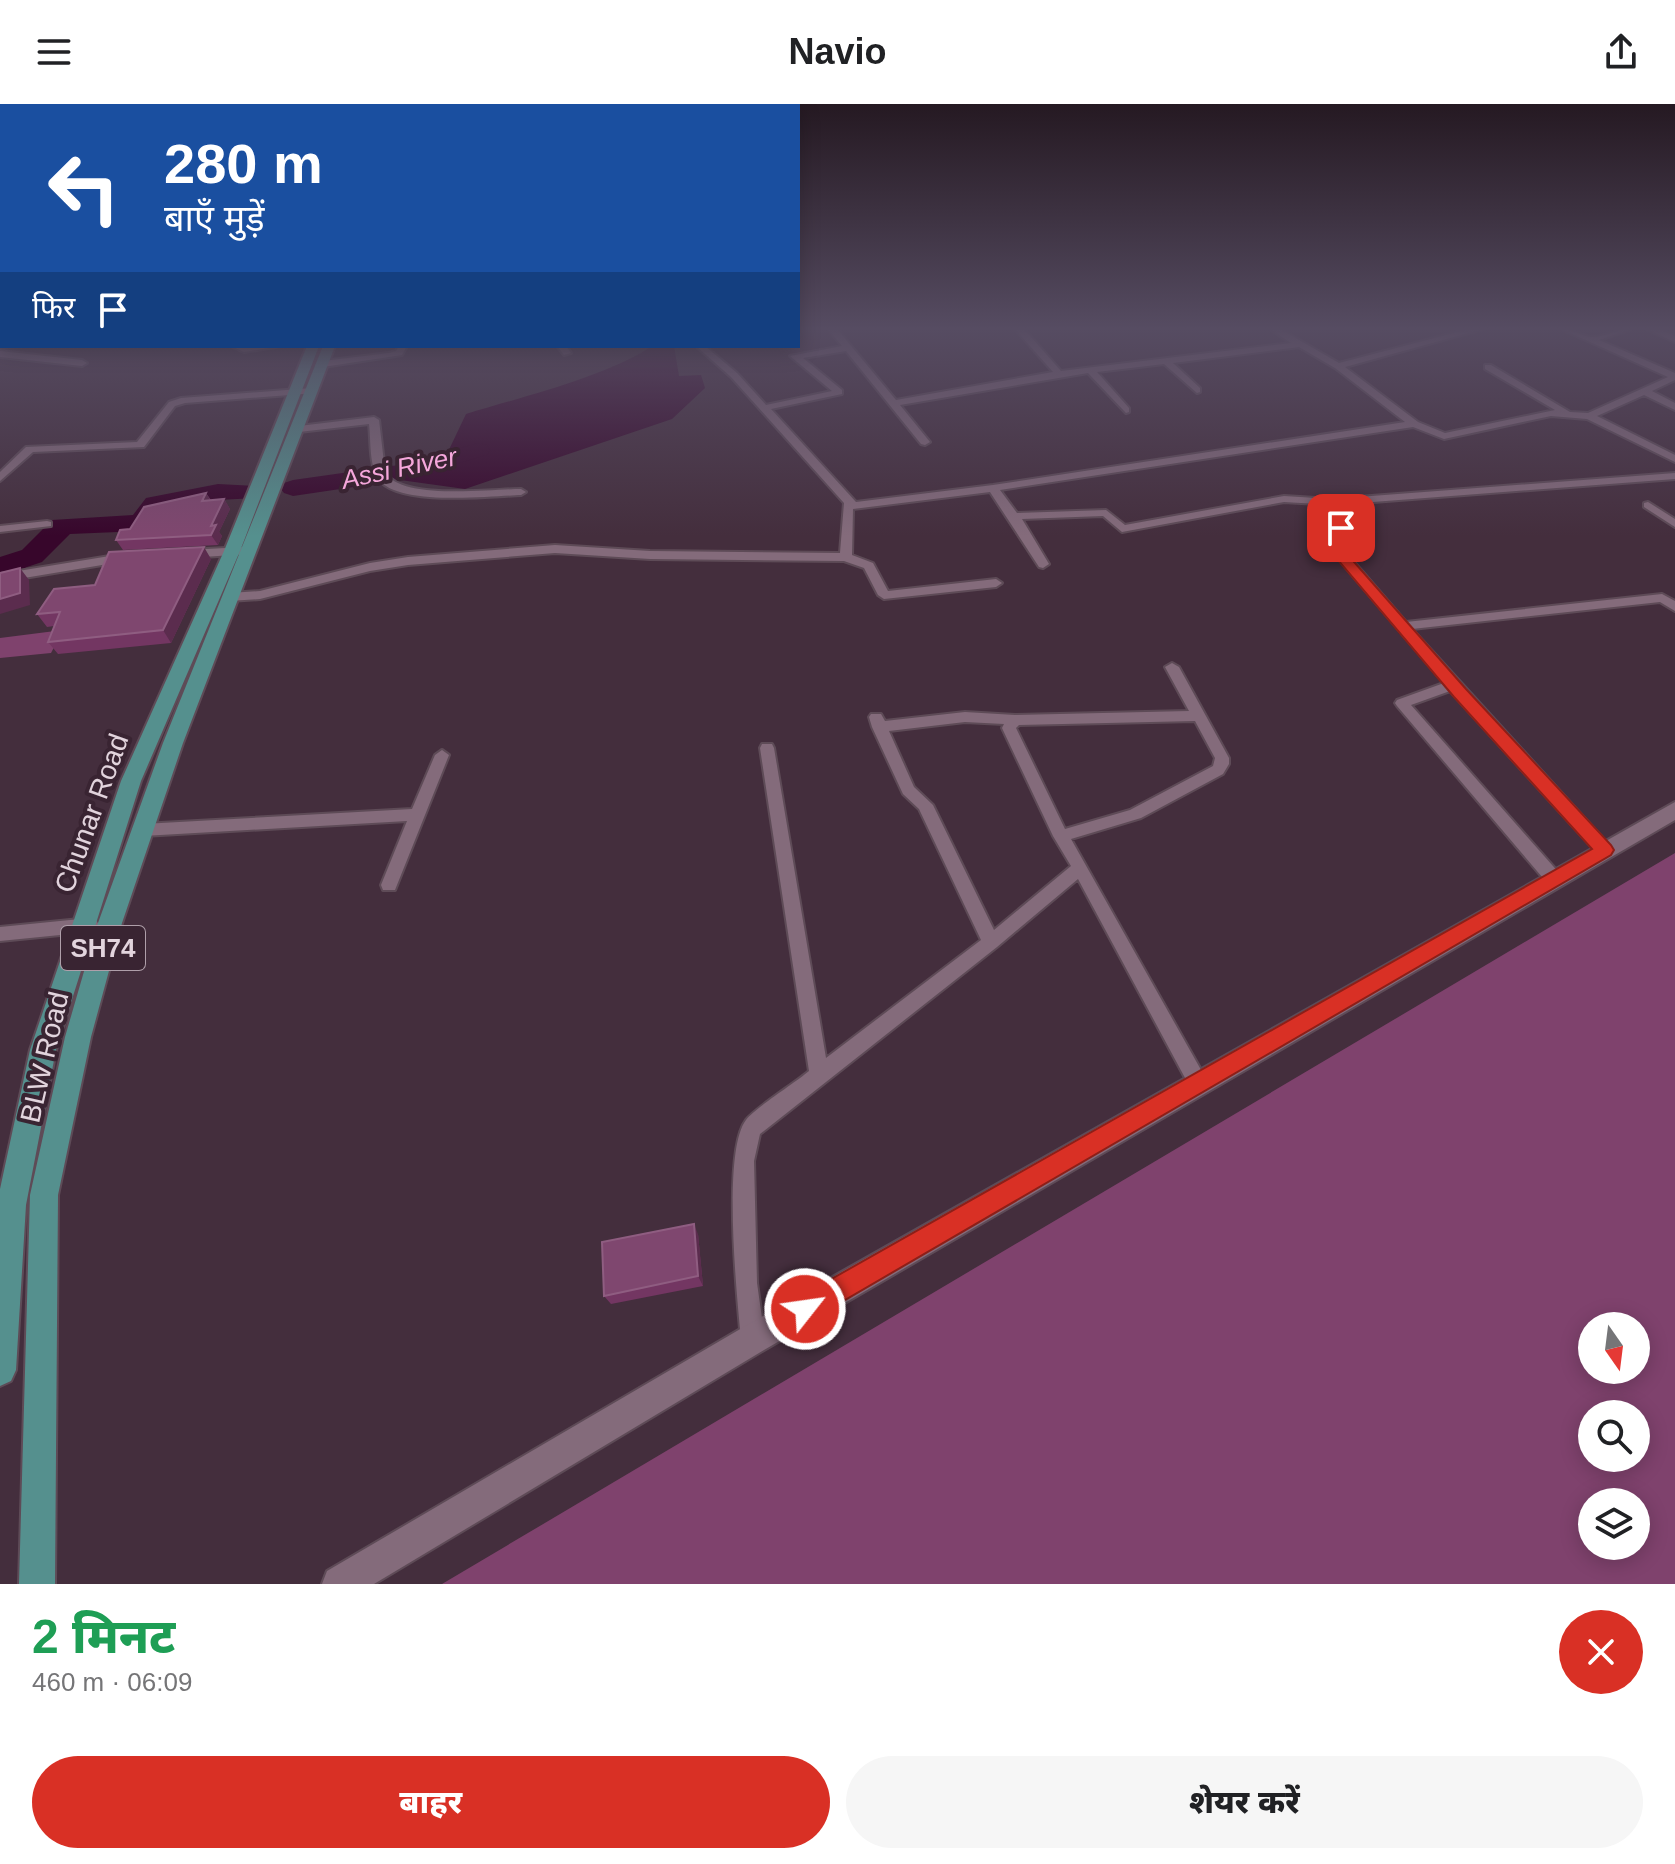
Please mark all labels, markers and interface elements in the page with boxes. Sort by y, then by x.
icon: menu [32,30,76,74]
icon: share [1599,30,1643,74]
text: Navio [788,31,887,72]
text: 280 m [164,132,323,195]
icon: left [32,136,136,240]
text: बाएँ मुड़ें [164,198,265,239]
icon: arrive [91,288,135,332]
text: फिर [32,291,75,324]
water label: Assi River [337,441,461,495]
pin [1307,494,1375,562]
icon: arrive [1319,506,1363,550]
street label: Chunar Road [48,730,135,897]
road number: SH74 [61,926,145,970]
street label: BLW Road [14,989,75,1126]
position arrow [763,1267,847,1351]
north arrow [1578,1312,1650,1384]
map controls [1578,1312,1650,1560]
button: search [1578,1400,1650,1472]
button: layers [1578,1488,1650,1560]
text: 2 मिनट [32,1610,175,1663]
button: close [1559,1610,1643,1694]
text: 460 m · 06:09 [32,1667,192,1697]
button: बाहर [32,1756,830,1848]
button: शेयर करें [846,1756,1643,1848]

